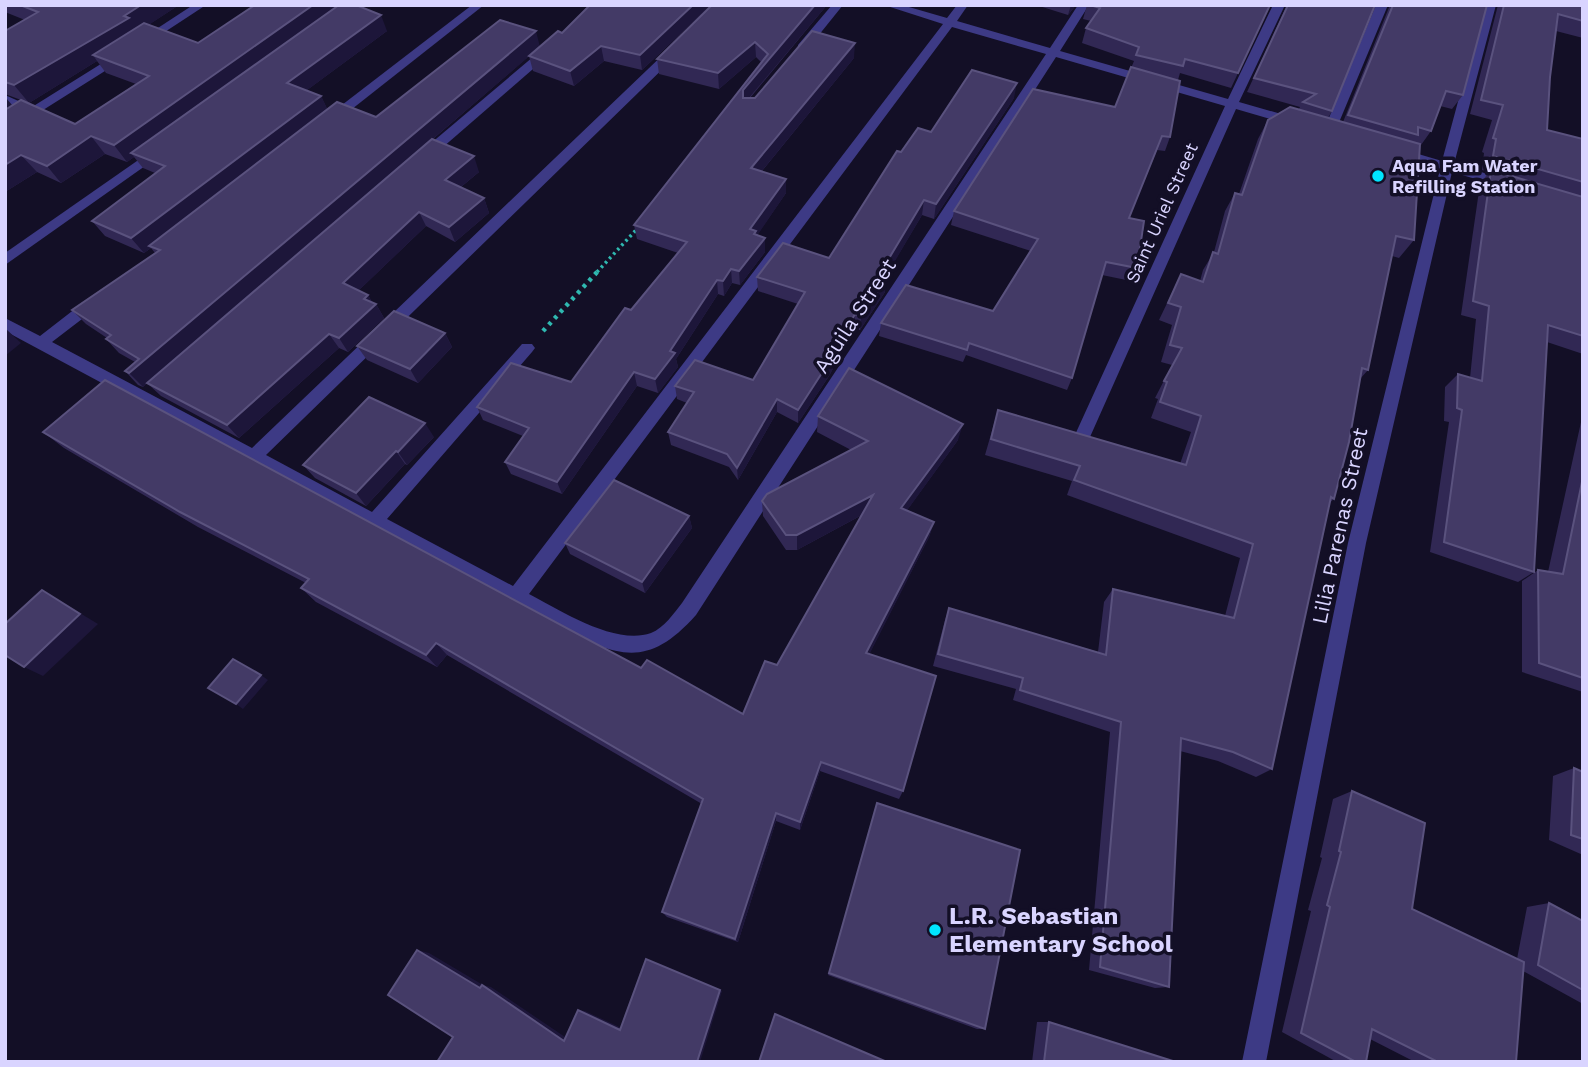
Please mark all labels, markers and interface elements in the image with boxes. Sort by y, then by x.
street label: Saint Uriel Street [1121,139,1202,286]
place label: Aqua Fam Water Refilling Station [1392,155,1538,197]
marker: Aqua Fam Water Refilling Station [1370,168,1386,184]
street label: Aguila Street [808,253,901,378]
street label: Lilia Parenas Street [1306,425,1373,626]
place label: L.R. Sebastian Elementary School [949,902,1173,958]
marker: L.R. Sebastian Elementary School [927,922,943,938]

